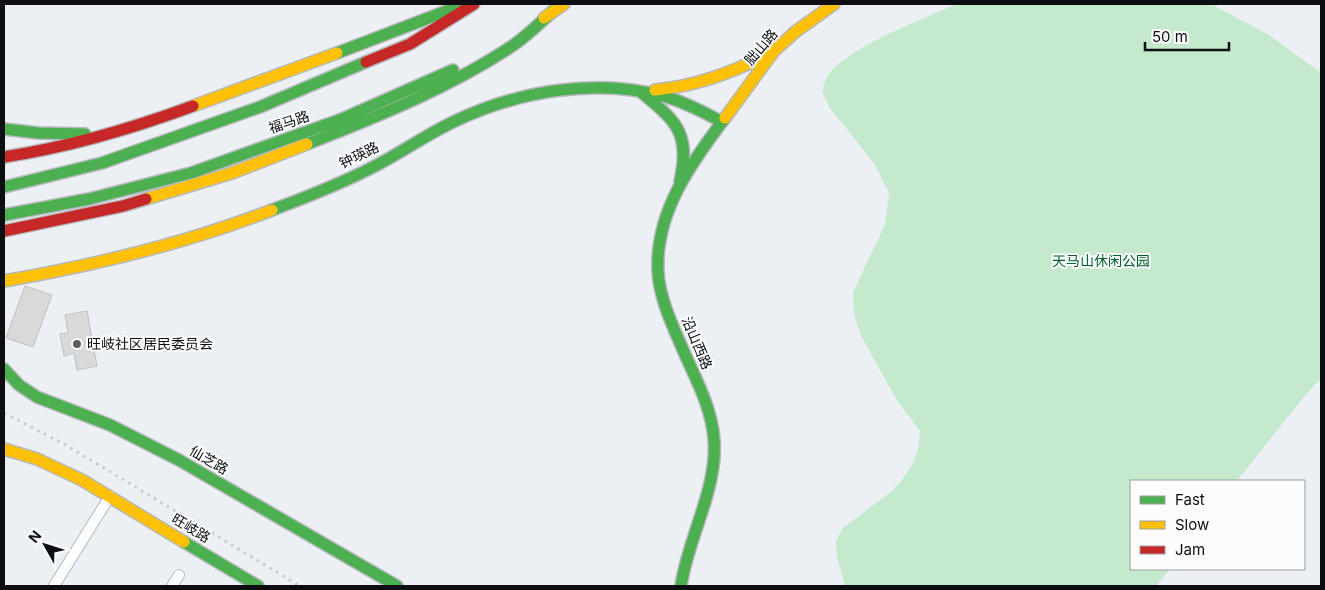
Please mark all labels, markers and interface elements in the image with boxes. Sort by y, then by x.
scale bar [1145,20,1229,52]
street label: 胐山路 [740,25,781,68]
text: 50 m [1152,27,1188,46]
street label: 福马路 [266,107,311,136]
street label: 钟瑛路 [336,138,381,171]
park label: 天马山休闲公园 [1052,252,1150,269]
street label: 沿山西路 [679,314,716,372]
place label: 旺岐社区居民委员会 [87,335,213,352]
marker: 旺岐社区居民委员会 [71,338,83,350]
street label: 仙芝路 [187,442,232,477]
legend [1130,480,1305,570]
text: Fast [1175,490,1205,509]
street label: 旺岐路 [169,509,214,546]
text: Slow [1175,515,1209,534]
north arrow [20,520,70,570]
text: N [25,527,44,546]
text: Jam [1175,540,1205,559]

